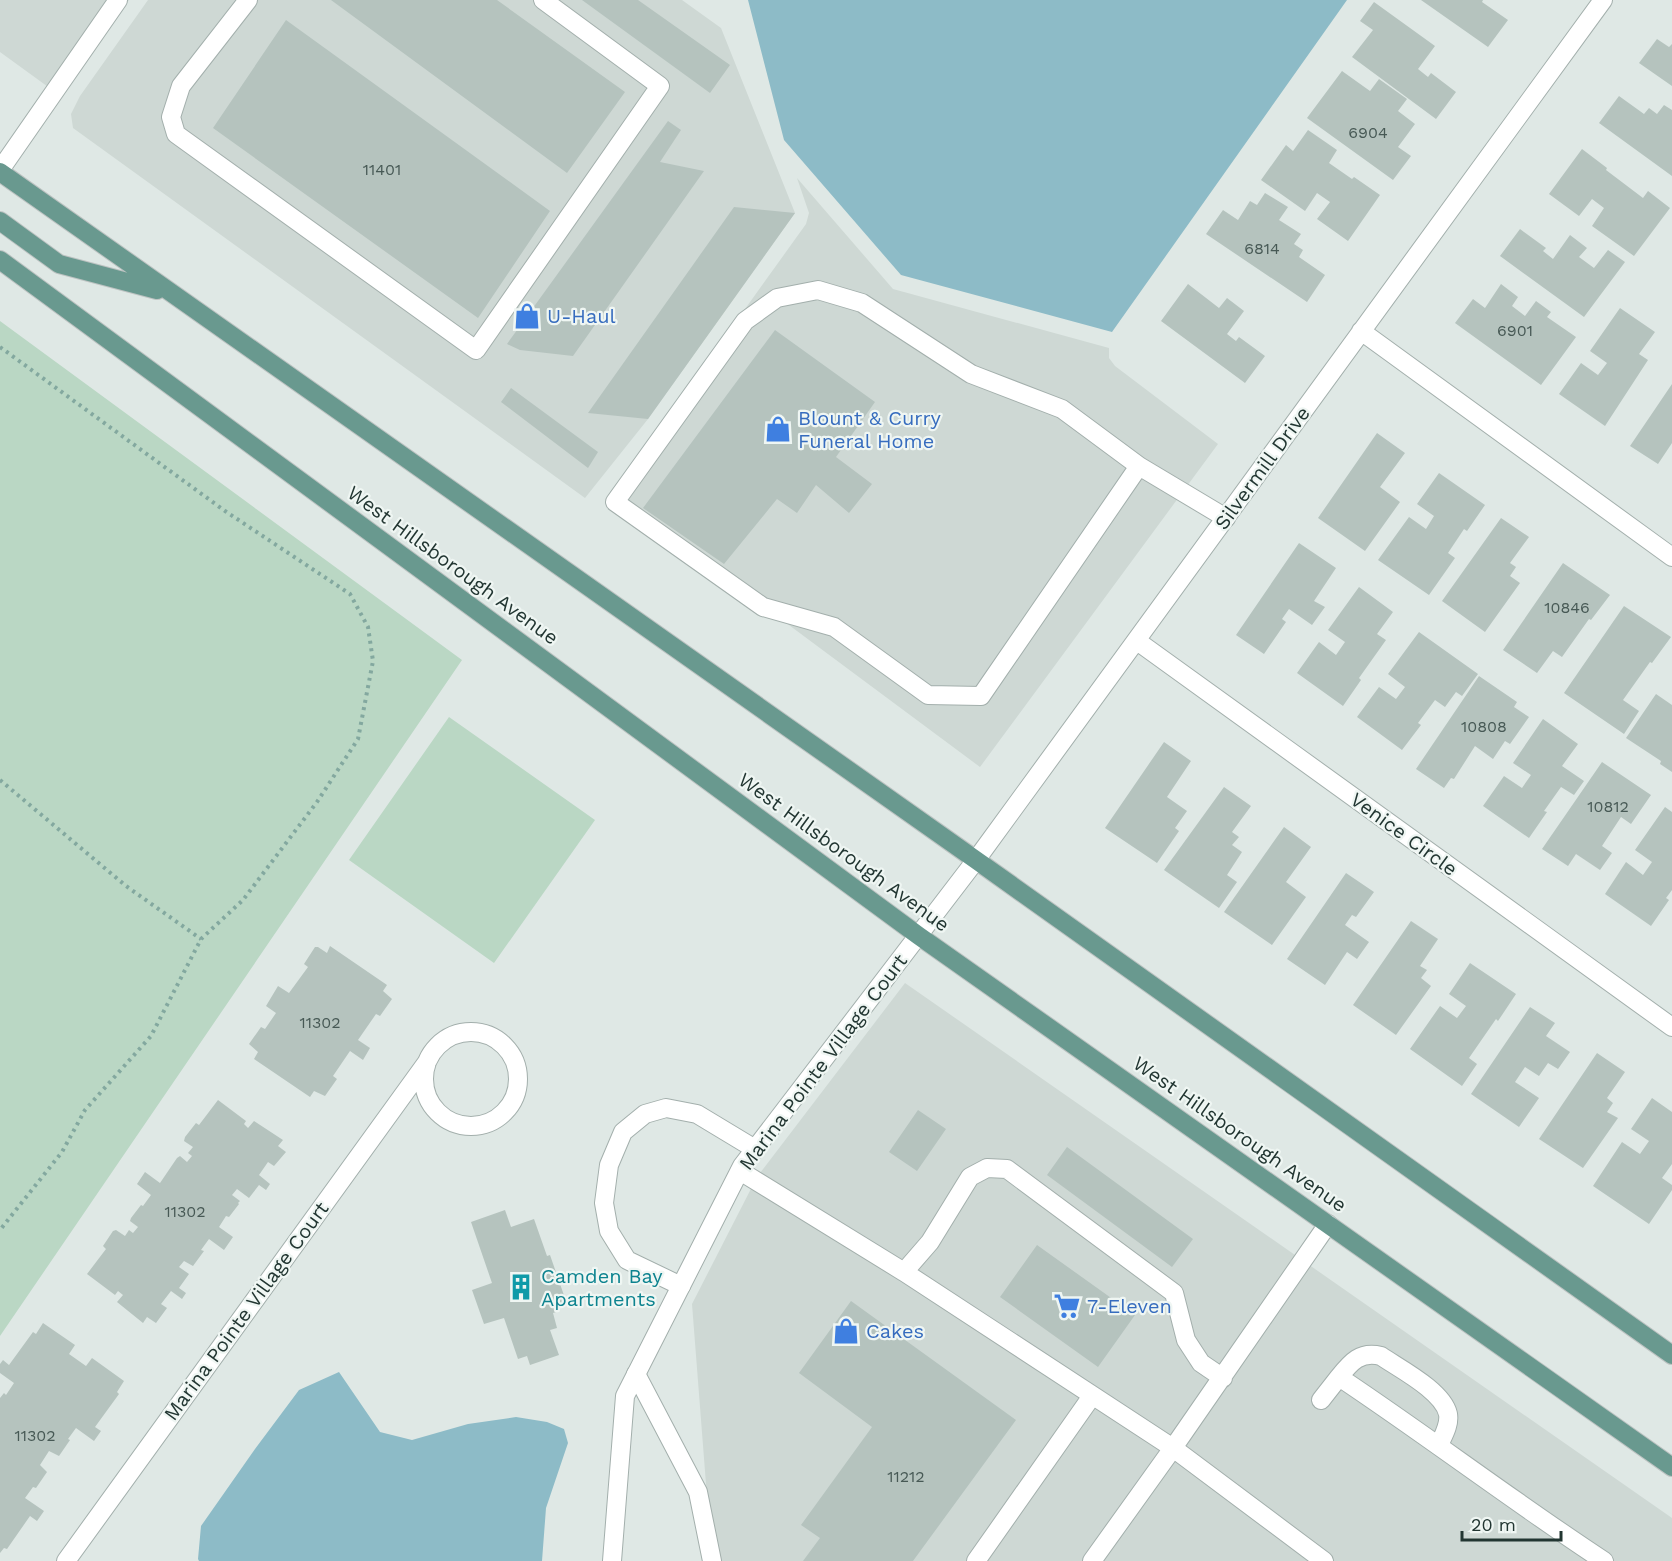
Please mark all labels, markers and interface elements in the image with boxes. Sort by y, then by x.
house number: 6904 [1348,123,1388,142]
house number: 11401 [363,160,401,179]
house number: 6814 [1244,239,1280,258]
shop icon: U-Haul [512,301,542,331]
place label: U-Haul [547,304,616,328]
house number: 6901 [1497,321,1533,340]
street label: Silvermill Drive [1209,402,1315,534]
place label: Blount & Curry Funeral Home [798,406,942,453]
shop icon: Blount & Curry Funeral Home [763,414,793,444]
street label: West Hillsborough Avenue [343,480,563,650]
house number: 10846 [1544,598,1590,617]
house number: 10808 [1461,717,1507,736]
street label: West Hillsborough Avenue [734,767,954,937]
street label: Venice Circle [1346,787,1462,881]
house number: 10812 [1587,797,1629,816]
street label: Marina Pointe Village Court [734,949,912,1175]
house number: 11302 [299,1013,341,1032]
street label: West Hillsborough Avenue [1129,1051,1351,1217]
street label: Marina Pointe Village Court [159,1197,334,1425]
house number: 11302 [164,1202,206,1221]
place label: Camden Bay Apartments [541,1264,663,1311]
building icon: Camden Bay Apartments [506,1272,536,1302]
supermarket icon: 7-Eleven [1052,1291,1082,1321]
place label: 7-Eleven [1087,1294,1172,1318]
shop icon: Cakes [831,1316,861,1346]
place label: Cakes [866,1319,924,1343]
house number: 11302 [14,1426,56,1445]
house number: 11212 [887,1467,925,1486]
scale bar [1462,1504,1561,1542]
text: 20 m [1471,1514,1516,1535]

